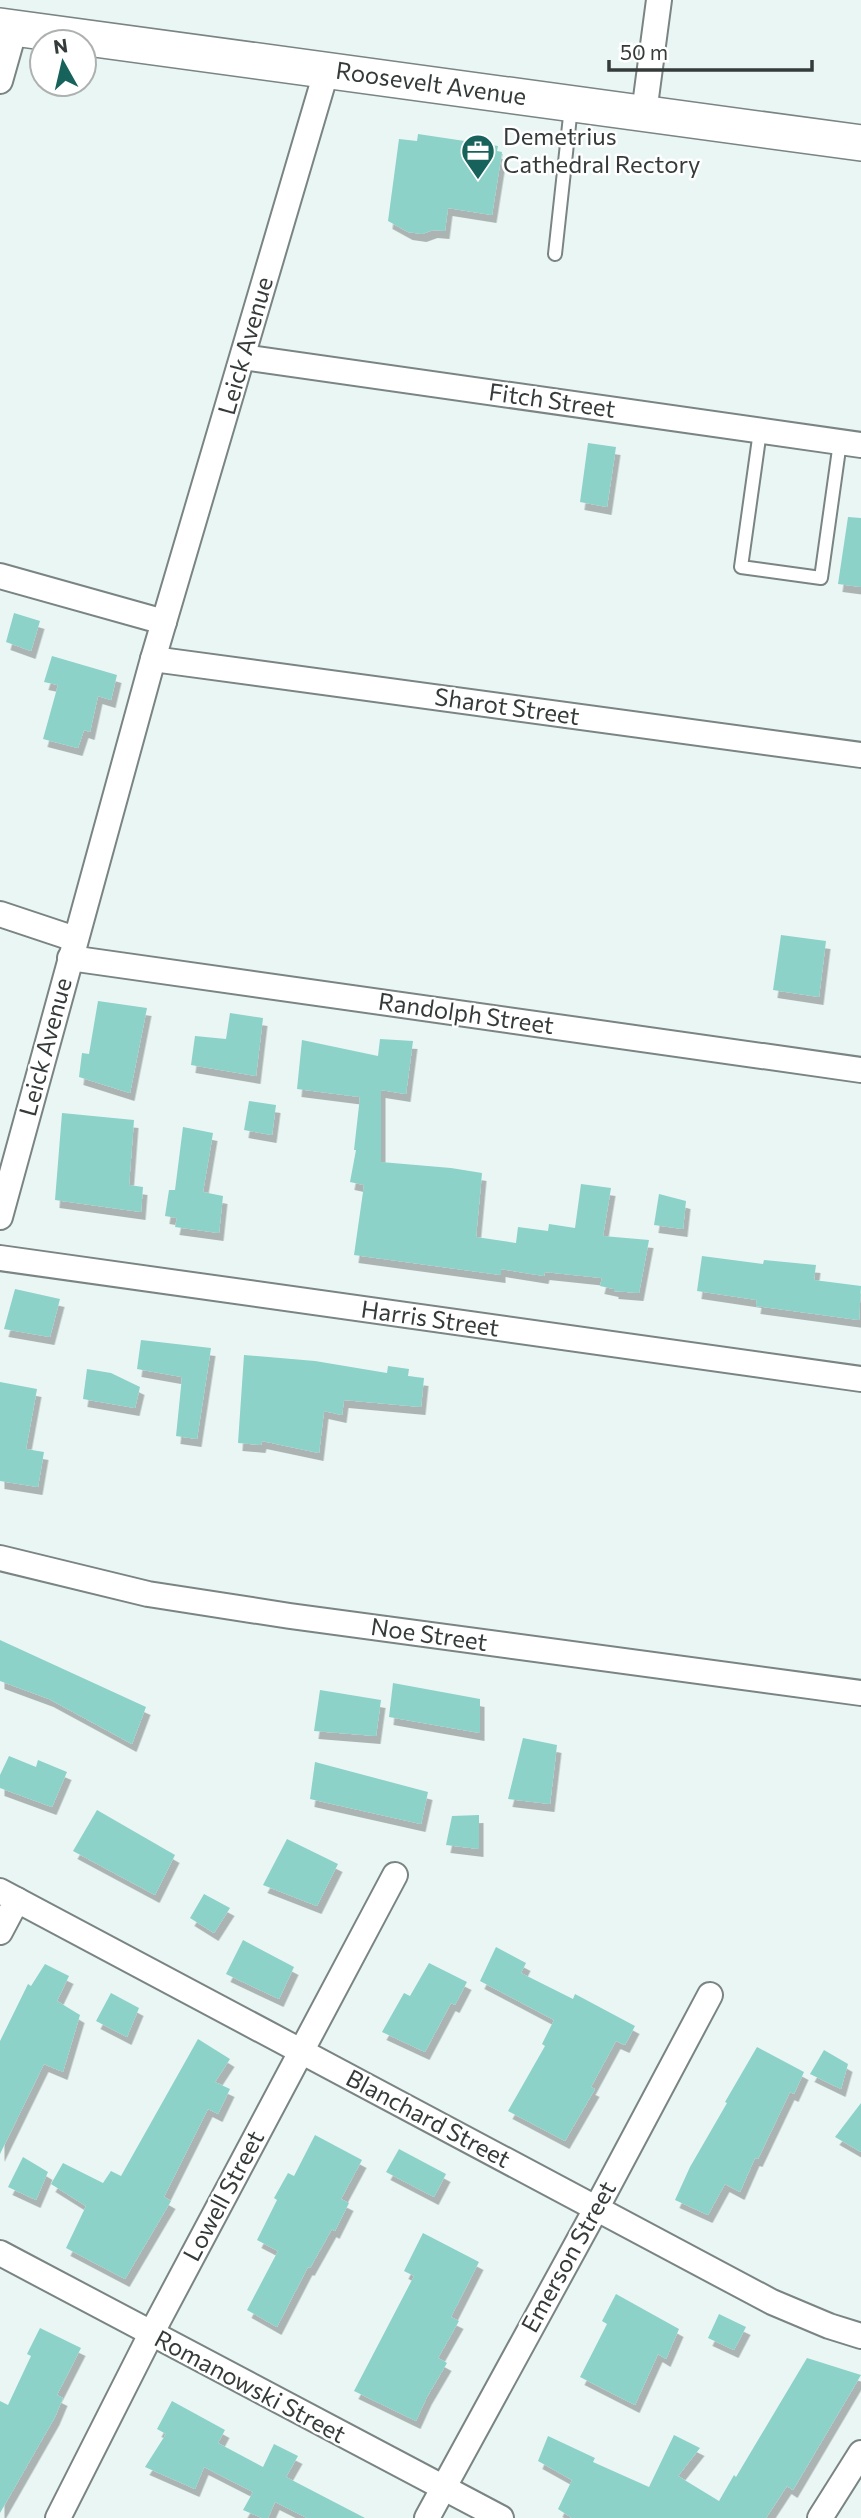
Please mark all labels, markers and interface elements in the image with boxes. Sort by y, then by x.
north arrow [28,28,98,98]
scale bar [609,28,812,72]
text: N [52,33,69,58]
text: 50 m [620,39,668,64]
street label: Roosevelt Avenue [334,55,528,110]
place label: Demetrius Cathedral Rectory [503,121,701,178]
office icon: Demetrius Cathedral Rectory [459,132,497,181]
street label: Leick Avenue [211,273,278,418]
street label: Fitch Street [487,376,618,423]
street label: Sharot Street [433,681,582,730]
street label: Leick Avenue [12,974,77,1119]
street label: Randolph Street [377,986,556,1039]
street label: Harris Street [359,1293,501,1342]
street label: Noe Street [369,1611,490,1656]
street label: Blanchard Street [342,2062,516,2173]
street label: Lowell Street [176,2125,269,2266]
street label: Emerson Street [514,2175,621,2337]
street label: Romanowski Street [150,2323,351,2448]

